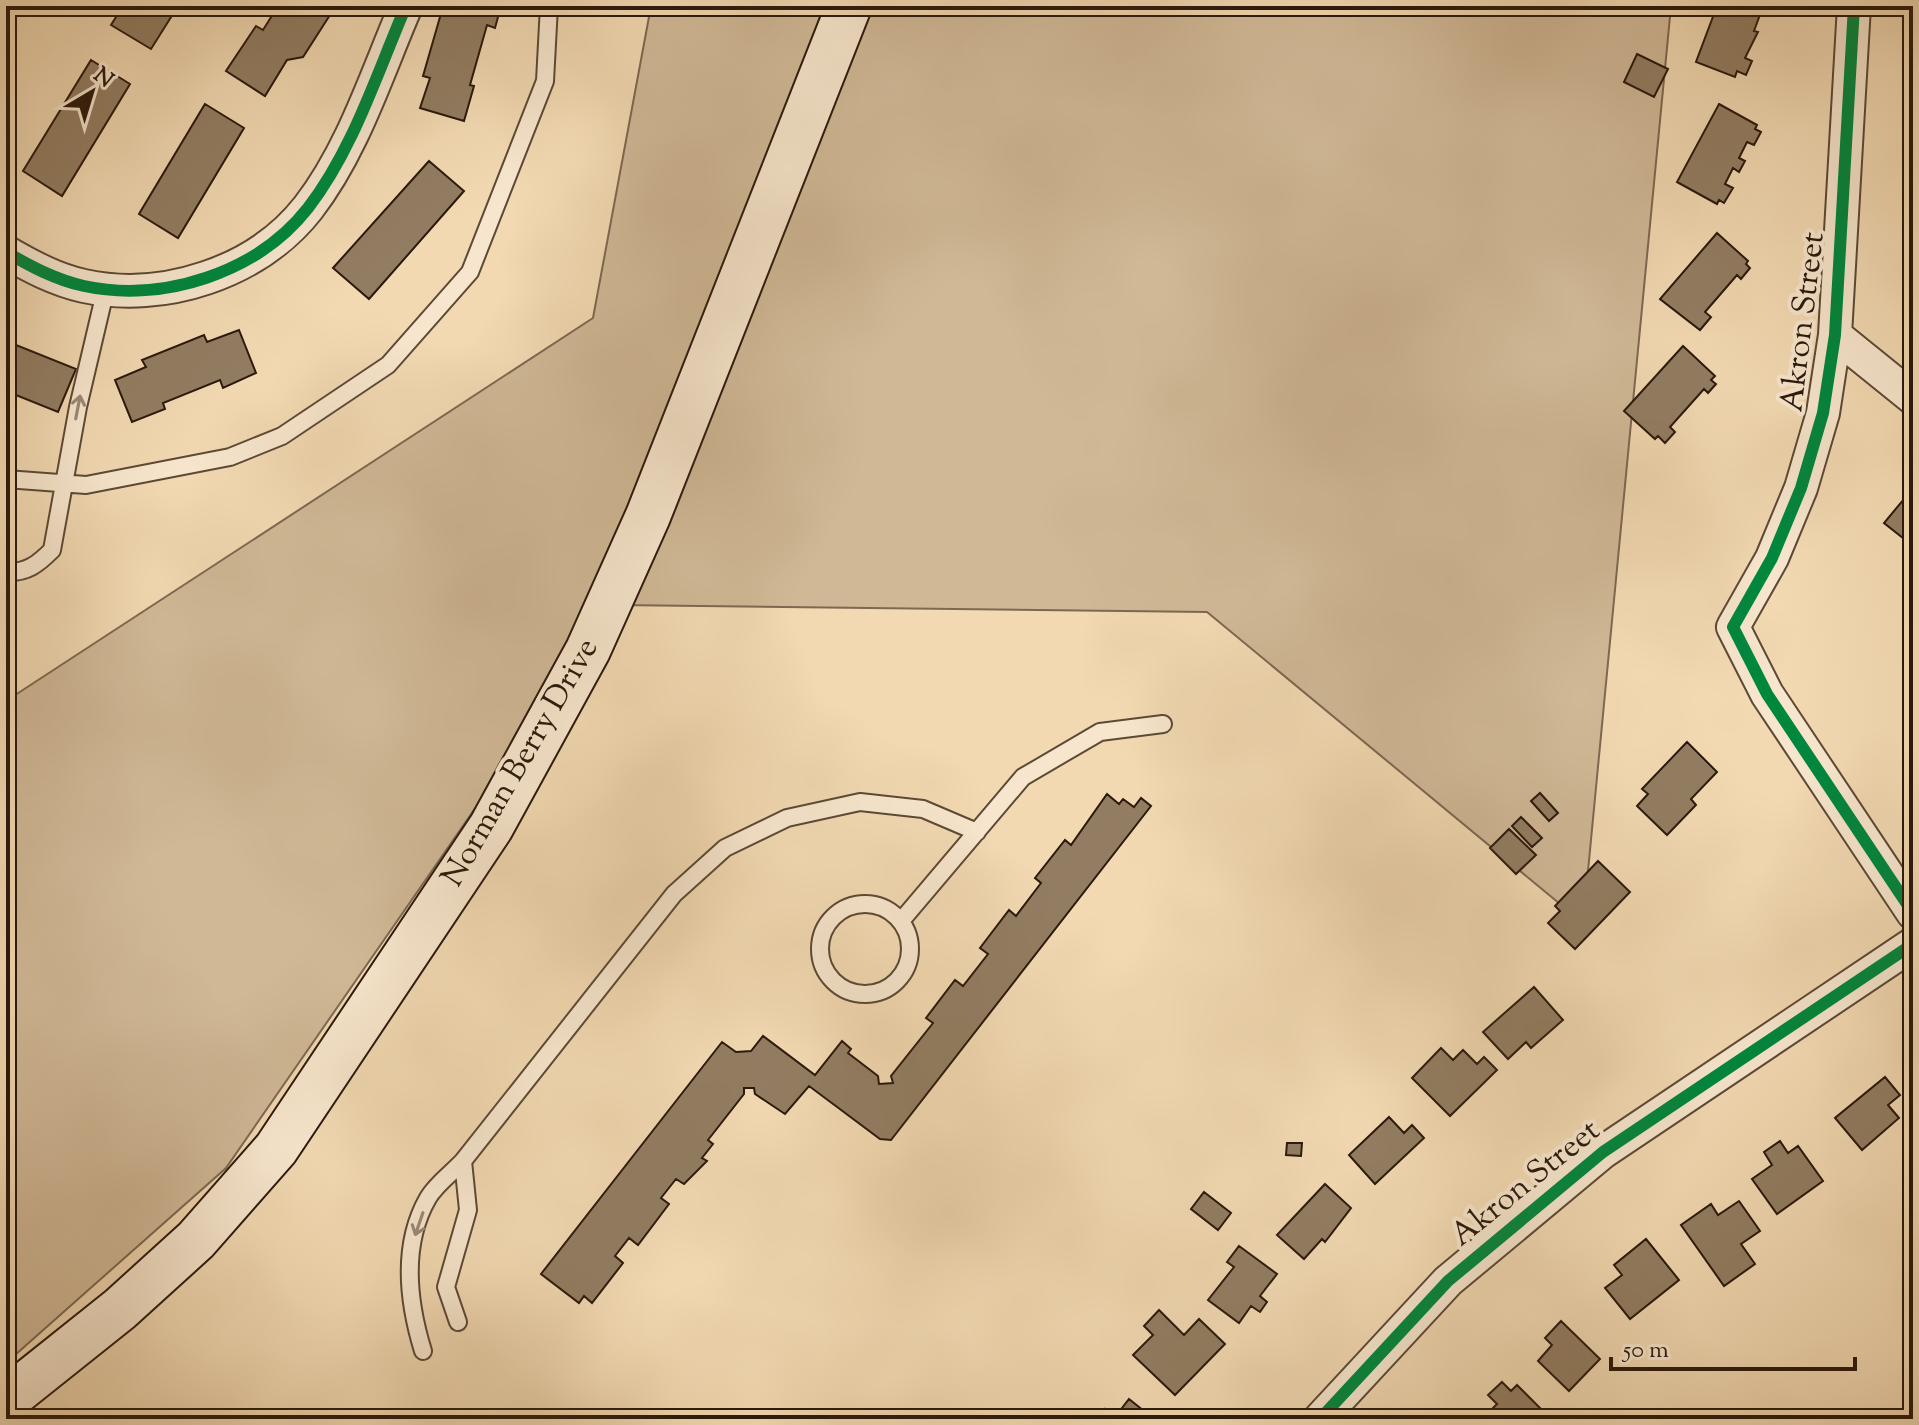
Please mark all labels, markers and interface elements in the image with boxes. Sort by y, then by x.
north arrow [52,52,132,132]
text: N [86,61,120,97]
street label: Akron Street [1770,229,1838,414]
one-way arrow [71,395,86,420]
street label: Norman Berry Drive [431,630,611,896]
street label: Akron Street [1441,1109,1611,1259]
one-way arrow [411,1211,426,1236]
scale bar [1611,1321,1855,1371]
text: 50 m [1621,1334,1669,1368]

